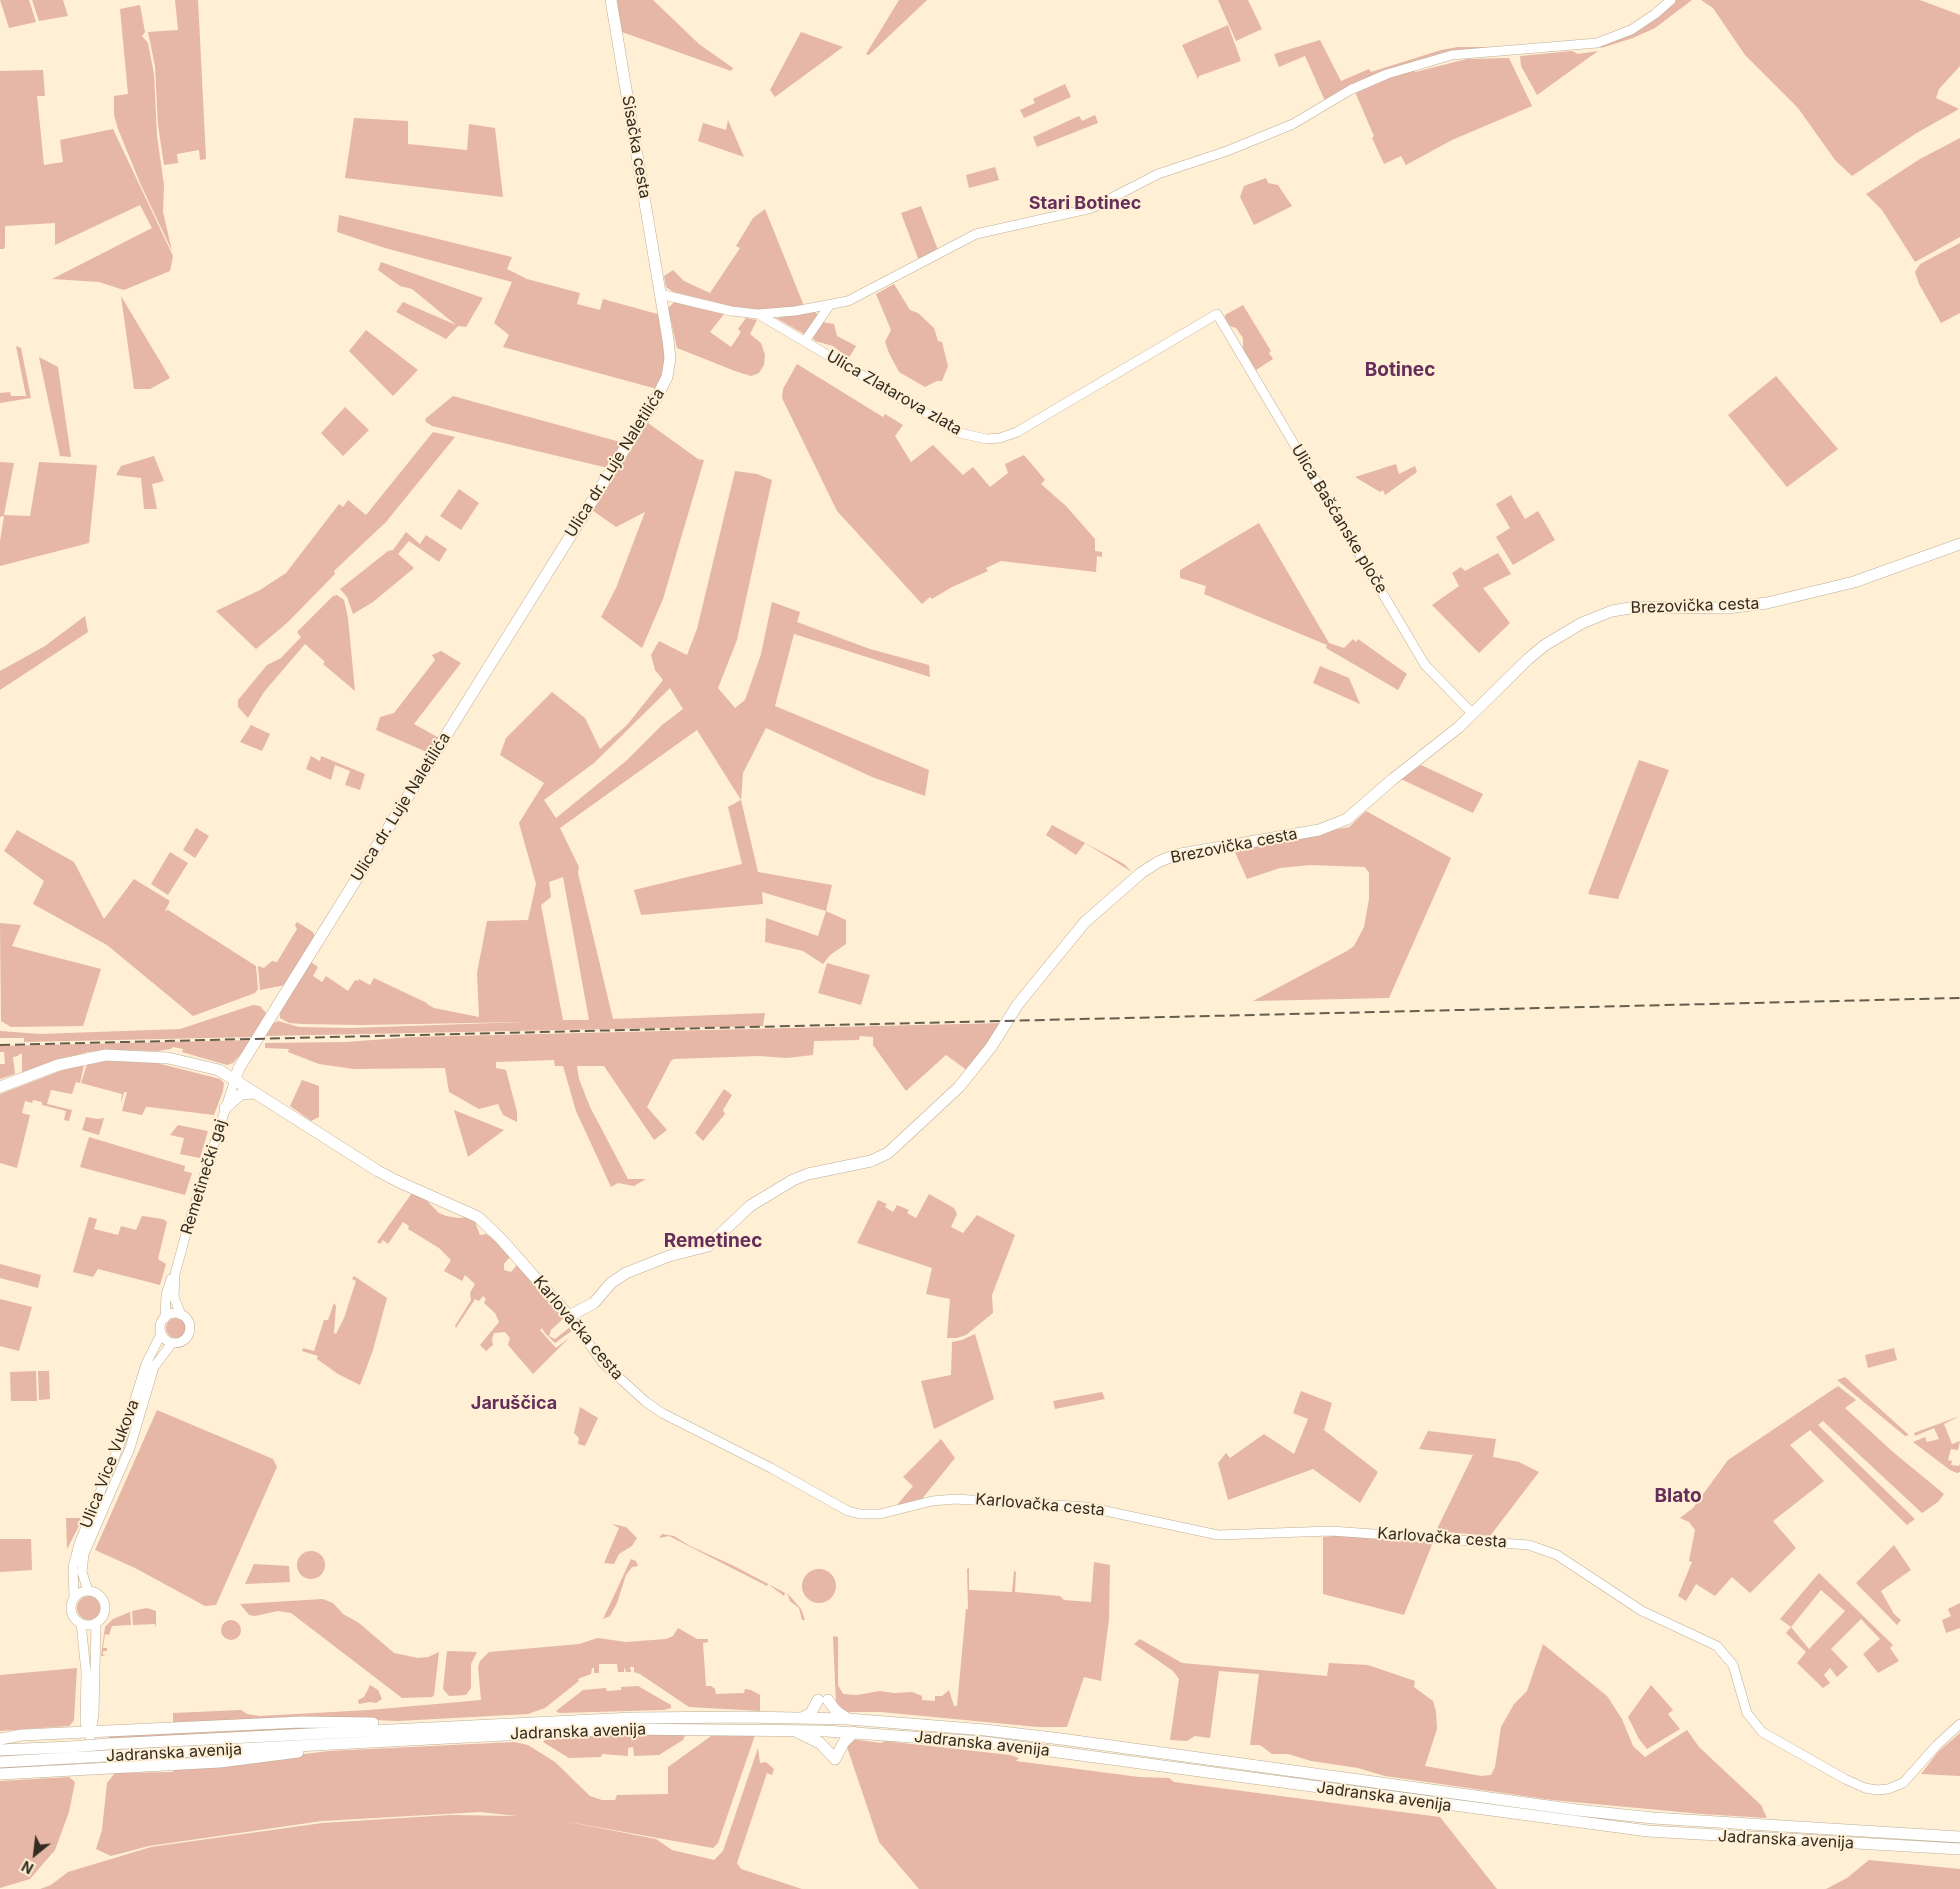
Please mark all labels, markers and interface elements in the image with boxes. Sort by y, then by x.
street label: Sisačka cesta [617,94,655,200]
district label: Stari Botinec [1029,193,1141,215]
street label: Ulica Zlatarova zlata [823,346,965,440]
district label: Botinec [1365,359,1435,381]
street label: Ulica dr. Luje Naletilića [561,385,669,541]
street label: Ulica Bašćanske ploče [1287,441,1391,597]
street label: Brezovička cesta [1630,594,1760,618]
street label: Ulica dr. Luje Naletilića [347,729,455,885]
street label: Brezovička cesta [1169,824,1299,868]
street label: Remetinečki gaj [177,1117,231,1237]
district label: Remetinec [664,1230,762,1252]
street label: Karlovačka cesta [529,1272,627,1384]
district label: Jaruščica [471,1393,557,1415]
street label: Ulica Vice Vukova [77,1397,143,1531]
district label: Blato [1654,1485,1702,1507]
street label: Karlovačka cesta [975,1490,1105,1520]
street label: Karlovačka cesta [1377,1524,1507,1552]
street label: Jadranska avenija [510,1720,646,1744]
street label: Jadranska avenija [913,1727,1051,1761]
street label: Jadranska avenija [106,1740,242,1766]
street label: Jadranska avenija [1315,1778,1453,1816]
street label: Jadranska avenija [1718,1827,1854,1853]
north arrow [10,1829,60,1879]
text: N [19,1858,36,1878]

